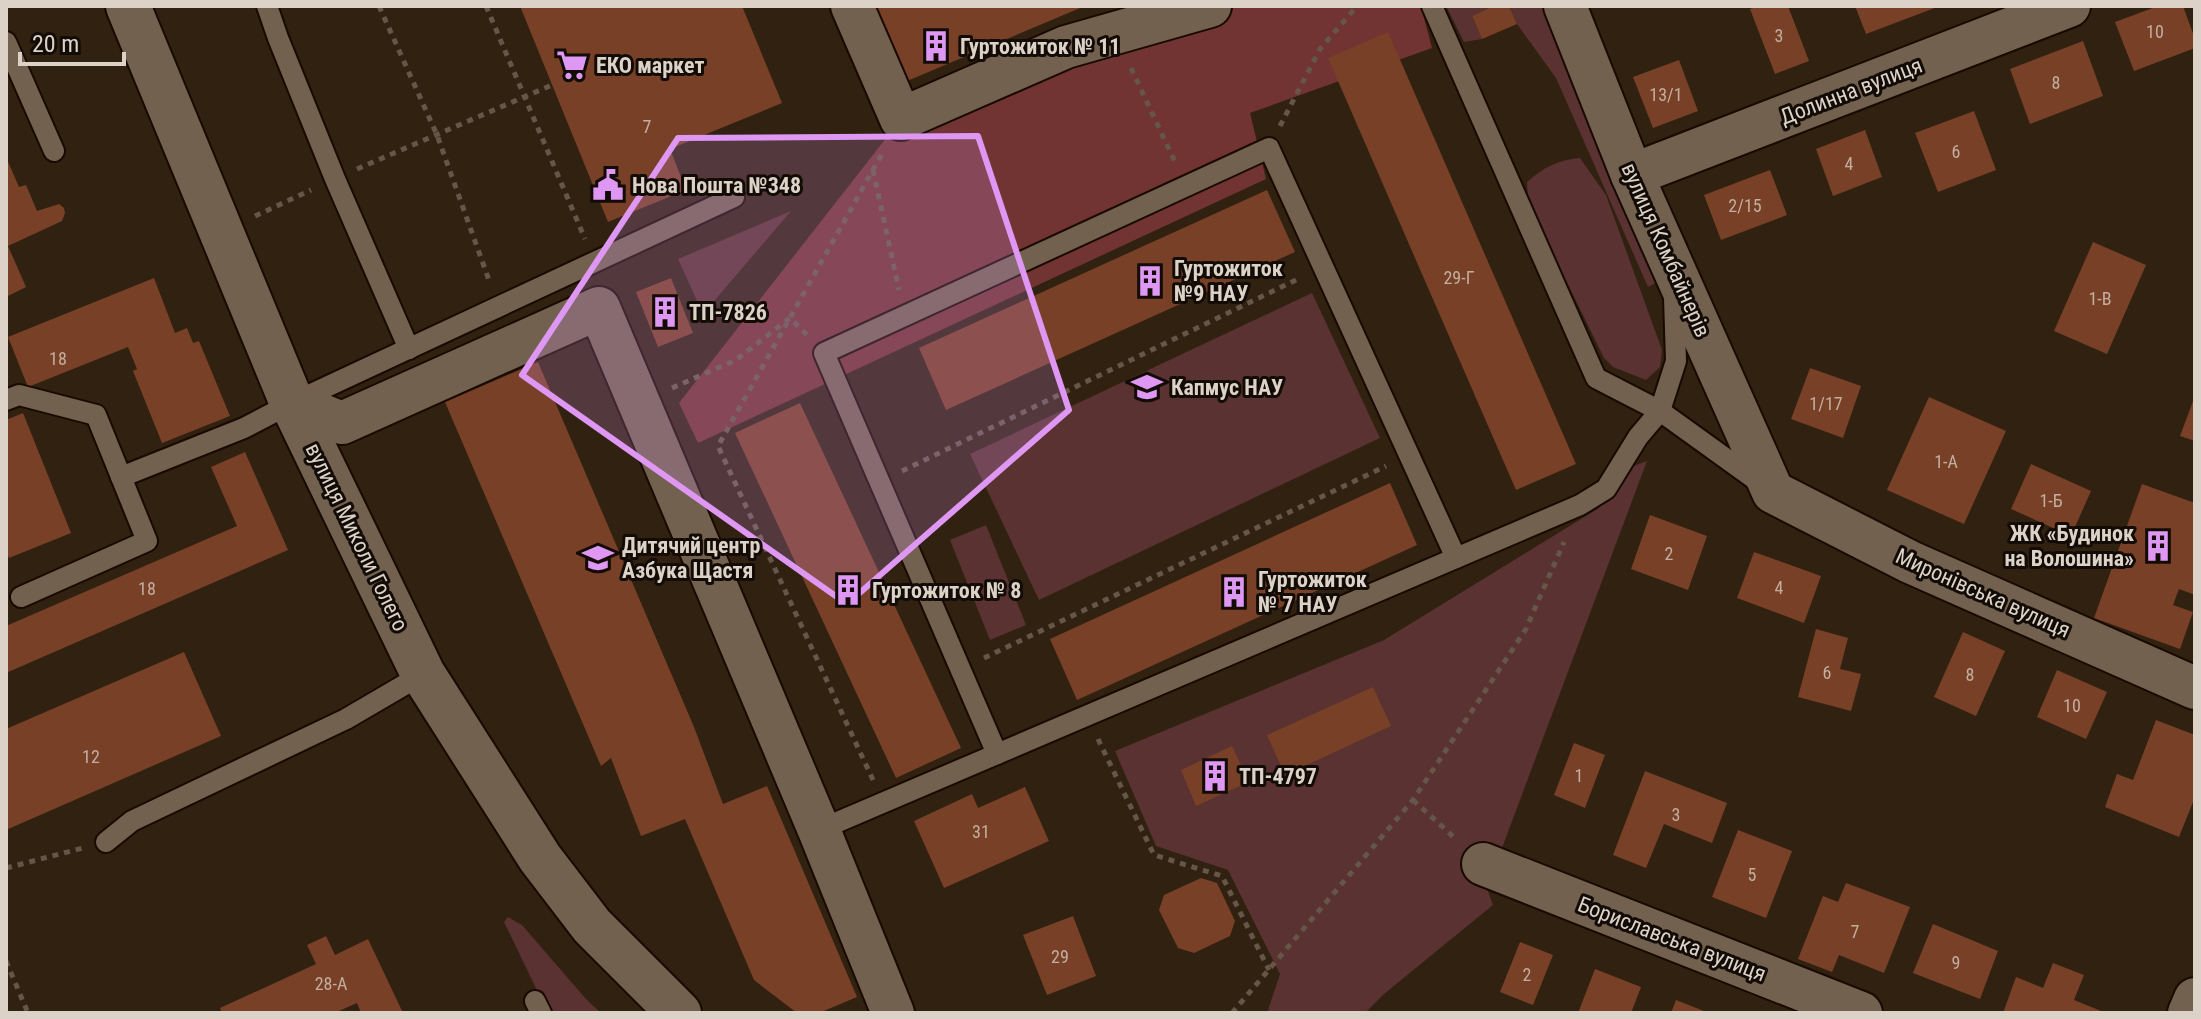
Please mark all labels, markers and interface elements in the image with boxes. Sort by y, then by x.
scale bar [20,16,124,66]
house number: 10 [2146,21,2164,42]
house number: 3 [1775,25,1783,46]
building icon: Гуртожиток № 11 [919,29,953,63]
text: 20 m [32,30,79,58]
place label: Гуртожиток № 11 [960,34,1120,59]
supermarket icon: ЕКО маркет [555,48,589,82]
street label: Долинна вулиця [1776,52,1926,130]
place label: ЕКО маркет [596,53,704,78]
house number: 8 [2052,72,2060,93]
house number: 13/1 [1649,84,1683,105]
house number: 7 [643,116,652,137]
house number: 6 [1952,141,1960,162]
house number: 4 [1845,153,1854,174]
street label: вулиця Комбайнерів [1616,159,1716,341]
public building icon: Нова Пошта №348 [591,168,625,202]
place label: Нова Пошта №348 [632,173,801,198]
house number: 2/15 [1728,195,1762,216]
place label: Гуртожиток №9 НАУ [1174,256,1283,306]
building icon: Гуртожиток №9 НАУ [1133,264,1167,298]
house number: 29-Г [1443,267,1475,288]
house number: 1-В [2088,288,2112,309]
building icon: ТП-7826 [648,295,682,329]
place label: ТП-7826 [689,300,767,325]
house number: 18 [49,348,67,369]
school or university icon: Капмус НАУ [1130,370,1164,404]
place label: Капмус НАУ [1171,375,1283,400]
house number: 1/17 [1809,393,1843,414]
street label: вулиця Миколи Голего [301,439,413,635]
house number: 1-А [1934,451,1958,472]
house number: 1-Б [2039,490,2063,511]
place label: ЖК «Будинок на Волошина» [2004,521,2134,571]
building icon: ЖК «Будинок на Волошина» [2141,529,2175,563]
place label: Дитячий центр Азбука Щастя [622,533,761,583]
school or university icon: Дитячий центр Азбука Щастя [581,541,615,575]
house number: 2 [1665,543,1674,564]
street label: Миронівська вулиця [1892,543,2074,643]
place label: Гуртожиток № 7 НАУ [1258,567,1367,617]
building icon: Гуртожиток № 8 [831,573,865,607]
building icon: Гуртожиток № 7 НАУ [1217,575,1251,609]
house number: 4 [1775,577,1784,598]
house number: 18 [138,578,156,599]
place label: Гуртожиток № 8 [872,578,1021,603]
house number: 6 [1823,662,1831,683]
house number: 8 [1966,664,1974,685]
house number: 10 [2063,695,2081,716]
house number: 12 [82,746,100,767]
building icon: ТП-4797 [1198,759,1232,793]
place label: ТП-4797 [1239,764,1317,789]
house number: 1 [1575,765,1583,786]
house number: 3 [1672,804,1680,825]
house number: 31 [972,821,990,842]
house number: 5 [1748,864,1757,885]
street label: Бориславська вулиця [1574,892,1770,986]
house number: 7 [1851,921,1860,942]
house number: 29 [1051,946,1069,967]
house number: 9 [1952,952,1960,973]
house number: 2 [1523,964,1532,985]
house number: 28-А [315,973,348,994]

